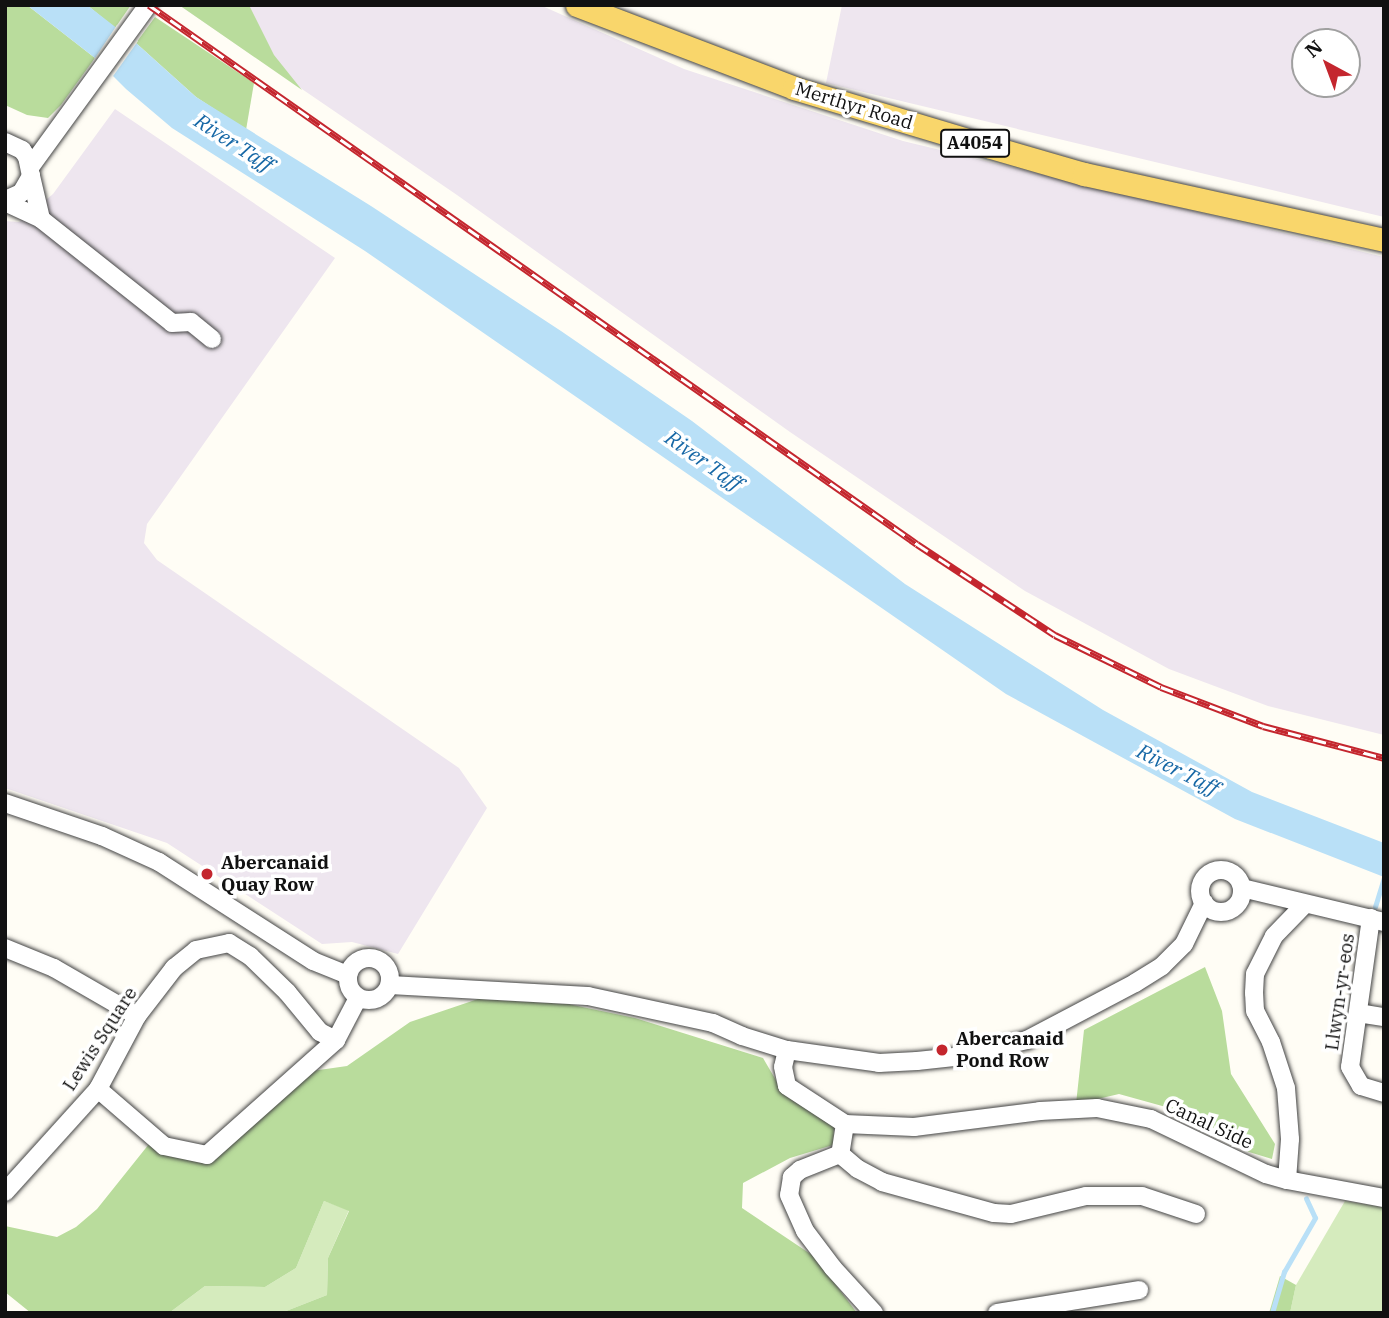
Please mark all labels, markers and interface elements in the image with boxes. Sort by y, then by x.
north arrow [1291,28,1361,98]
text: N [1300,35,1327,63]
street label: Merthyr Road [792,77,916,135]
water label: River Taff [190,107,278,177]
road number: A4054 [940,128,1010,158]
water label: River Taff [661,424,747,496]
water label: River Taff [1133,738,1223,800]
place label: Abercanaid Quay Row [221,852,329,896]
marker: Abercanaid Quay Row [199,866,215,882]
street label: Llwyn-yr-eos [1320,932,1360,1052]
street label: Lewis Square [58,983,142,1095]
place label: Abercanaid Pond Row [956,1028,1064,1072]
marker: Abercanaid Pond Row [934,1042,950,1058]
street label: Canal Side [1162,1094,1256,1154]

